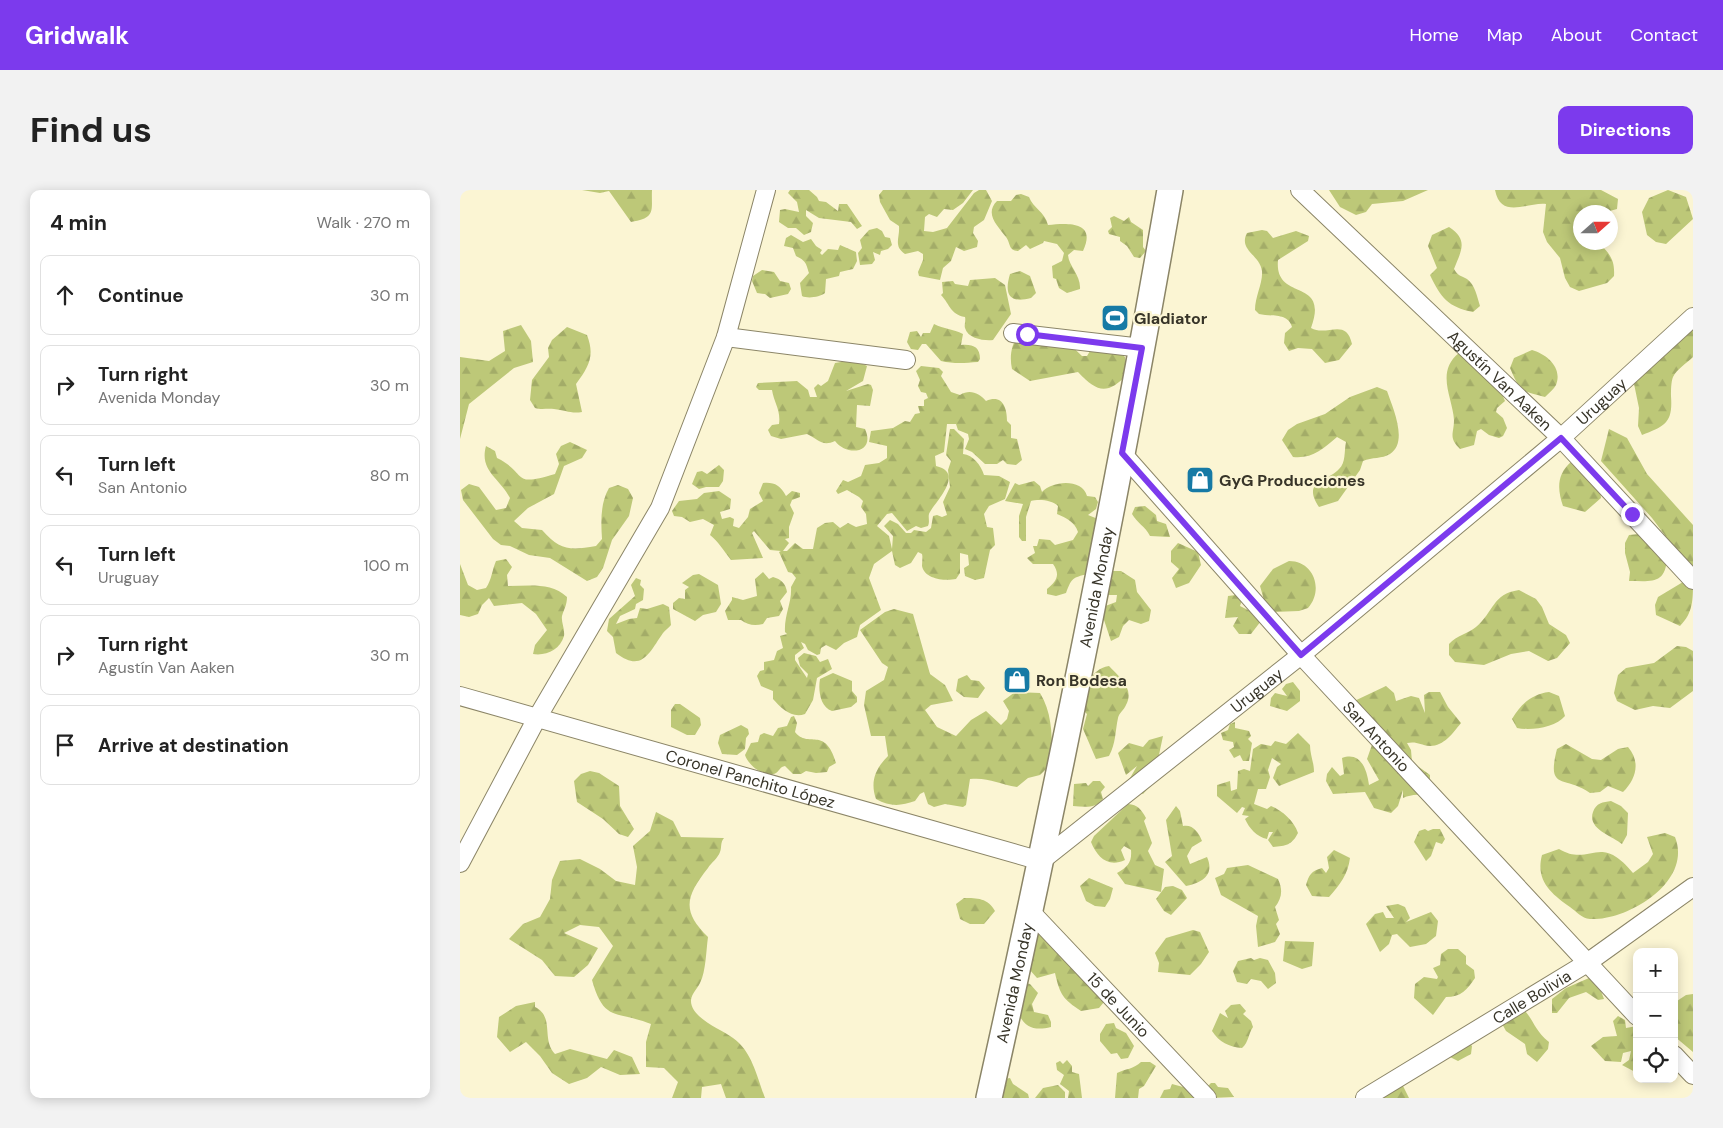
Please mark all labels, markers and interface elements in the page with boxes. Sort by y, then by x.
text: Gridwalk [25,20,129,51]
text: Home [1409,23,1459,47]
text: Map [1487,23,1523,47]
text: About [1551,23,1602,47]
text: Contact [1630,23,1698,47]
button: Directions [1558,106,1693,154]
text: Find us [30,107,152,153]
north arrow [1573,205,1618,250]
text: 4 min [50,209,107,237]
text: Walk · 270 m [317,212,410,233]
icon: ahead [51,281,79,309]
text: Continue [98,283,184,308]
text: 30 m [370,285,409,306]
sports icon: Gladiator [1100,303,1130,333]
place label: Gladiator [1134,308,1208,329]
route start [1016,323,1039,346]
street label: Agustín Van Aaken [1443,325,1557,435]
text: Turn right [98,362,188,387]
icon: right [51,371,79,399]
street label: Uruguay [1572,373,1631,429]
text: 30 m [370,375,409,396]
text: Avenida Monday [98,387,220,408]
text: Turn left [98,452,176,477]
icon: left [51,461,79,489]
text: 80 m [370,465,409,486]
shop icon: GyG Producciones [1185,465,1215,495]
place label: GyG Producciones [1219,470,1365,491]
text: San Antonio [98,477,187,498]
route end [1621,503,1644,526]
street label: Avenida Monday [1074,525,1118,649]
text: Turn left [98,542,176,567]
icon: left [51,551,79,579]
text: 100 m [364,555,409,576]
text: Uruguay [98,567,159,588]
text: Turn right [98,632,188,657]
icon: right [51,641,79,669]
text: 30 m [370,645,409,666]
text: Agustín Van Aaken [98,657,234,678]
street label: Uruguay [1226,663,1287,717]
shop icon: Ron Bodesa [1002,665,1032,695]
place label: Ron Bodesa [1036,670,1127,691]
street label: San Antonio [1339,696,1415,776]
icon: arrive [51,731,79,759]
text: Arrive at destination [98,733,289,758]
street label: Coronel Panchito López [663,744,838,813]
street label: Avenida Monday [991,921,1038,1045]
map controls [1633,948,1678,1083]
button: + [1633,948,1678,993]
street label: Calle Bolivia [1488,965,1575,1029]
street label: 15 de Junio [1083,968,1155,1042]
button: − [1633,993,1678,1038]
button: locate [1633,1038,1678,1083]

